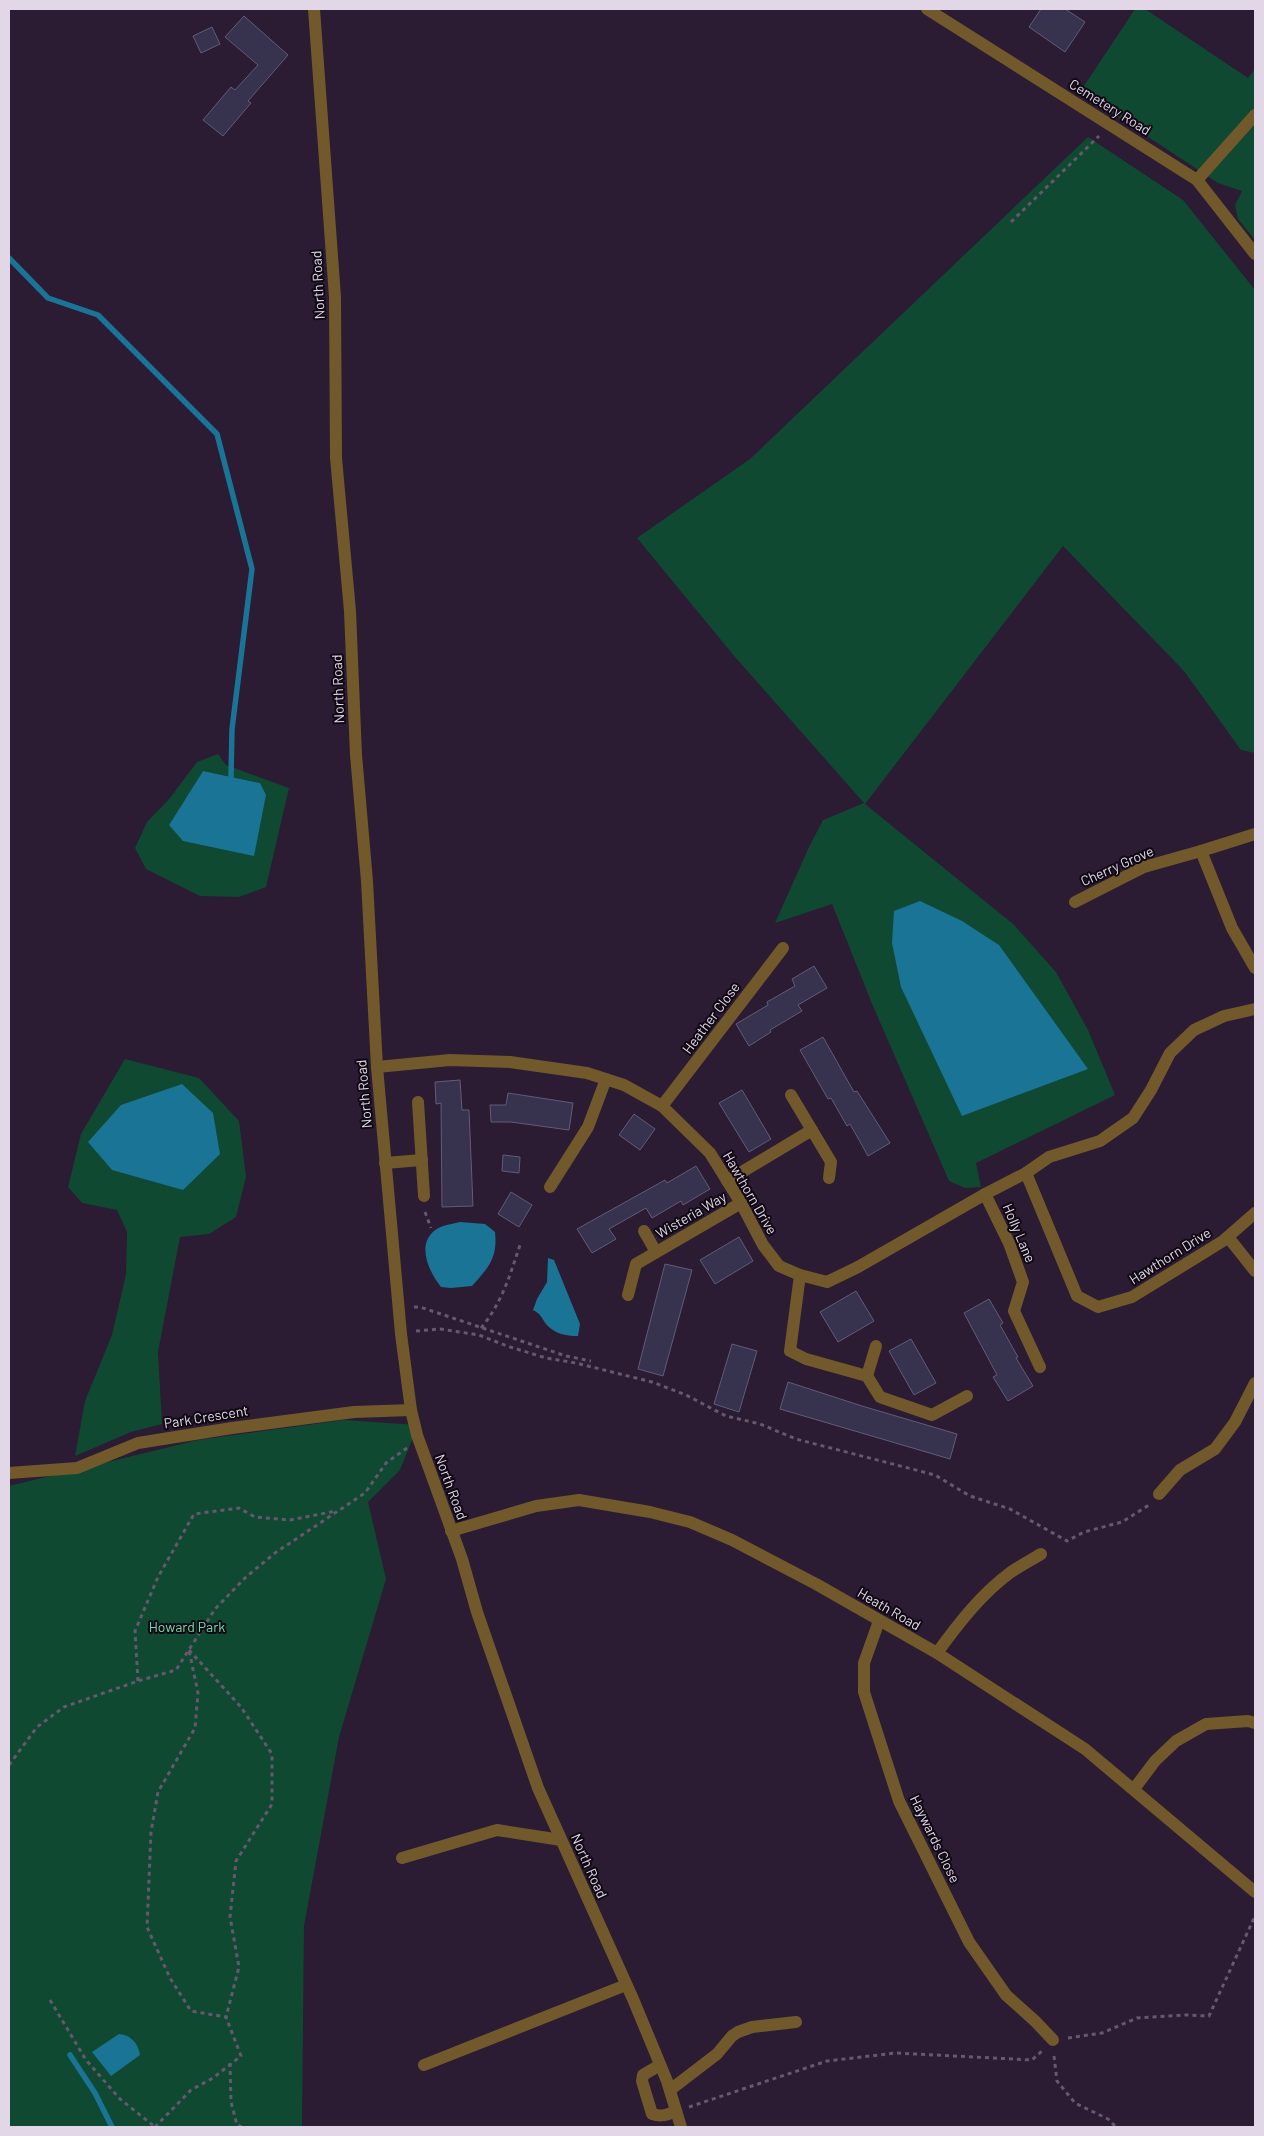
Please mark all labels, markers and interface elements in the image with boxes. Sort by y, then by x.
street label: Cemetery Road [1066,75,1154,138]
street label: North Road [307,250,328,320]
street label: North Road [328,654,347,724]
street label: Cherry Grove [1078,842,1156,889]
street label: Heather Close [678,979,743,1057]
street label: North Road [352,1059,375,1129]
street label: Hawthorn Drive [720,1148,781,1237]
street label: Wisteria Way [652,1187,730,1242]
street label: Holly Lane [999,1201,1039,1265]
street label: Hawthorn Drive [1126,1224,1214,1287]
street label: Park Crescent [162,1401,249,1432]
street label: North Road [432,1452,471,1522]
street label: Heath Road [855,1584,924,1633]
park label: Howard Park [149,1618,225,1635]
street label: Haywards Close [907,1792,964,1885]
street label: North Road [568,1831,611,1901]

